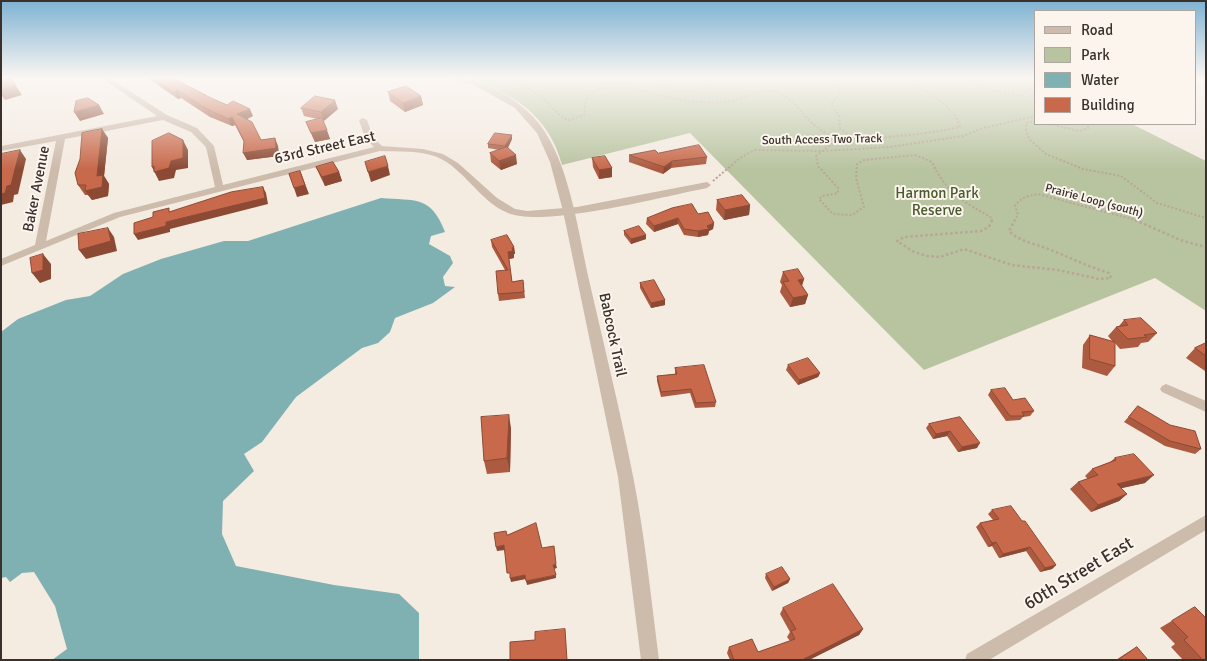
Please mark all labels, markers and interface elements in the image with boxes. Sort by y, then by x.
legend [1034,10,1197,125]
text: Road [1081,21,1113,39]
text: Park [1081,46,1110,64]
text: Water [1081,71,1119,89]
text: Building [1081,96,1135,114]
street label: 63rd Street East [273,128,377,168]
street label: South Access Two Track [762,132,882,148]
street label: Baker Avenue [20,145,54,233]
street label: Prairie Loop (south) [1043,181,1145,221]
park label: Harmon Park Reserve [895,185,979,220]
street label: Babcock Trail [594,291,630,379]
street label: 60th Street East [1020,533,1138,615]

